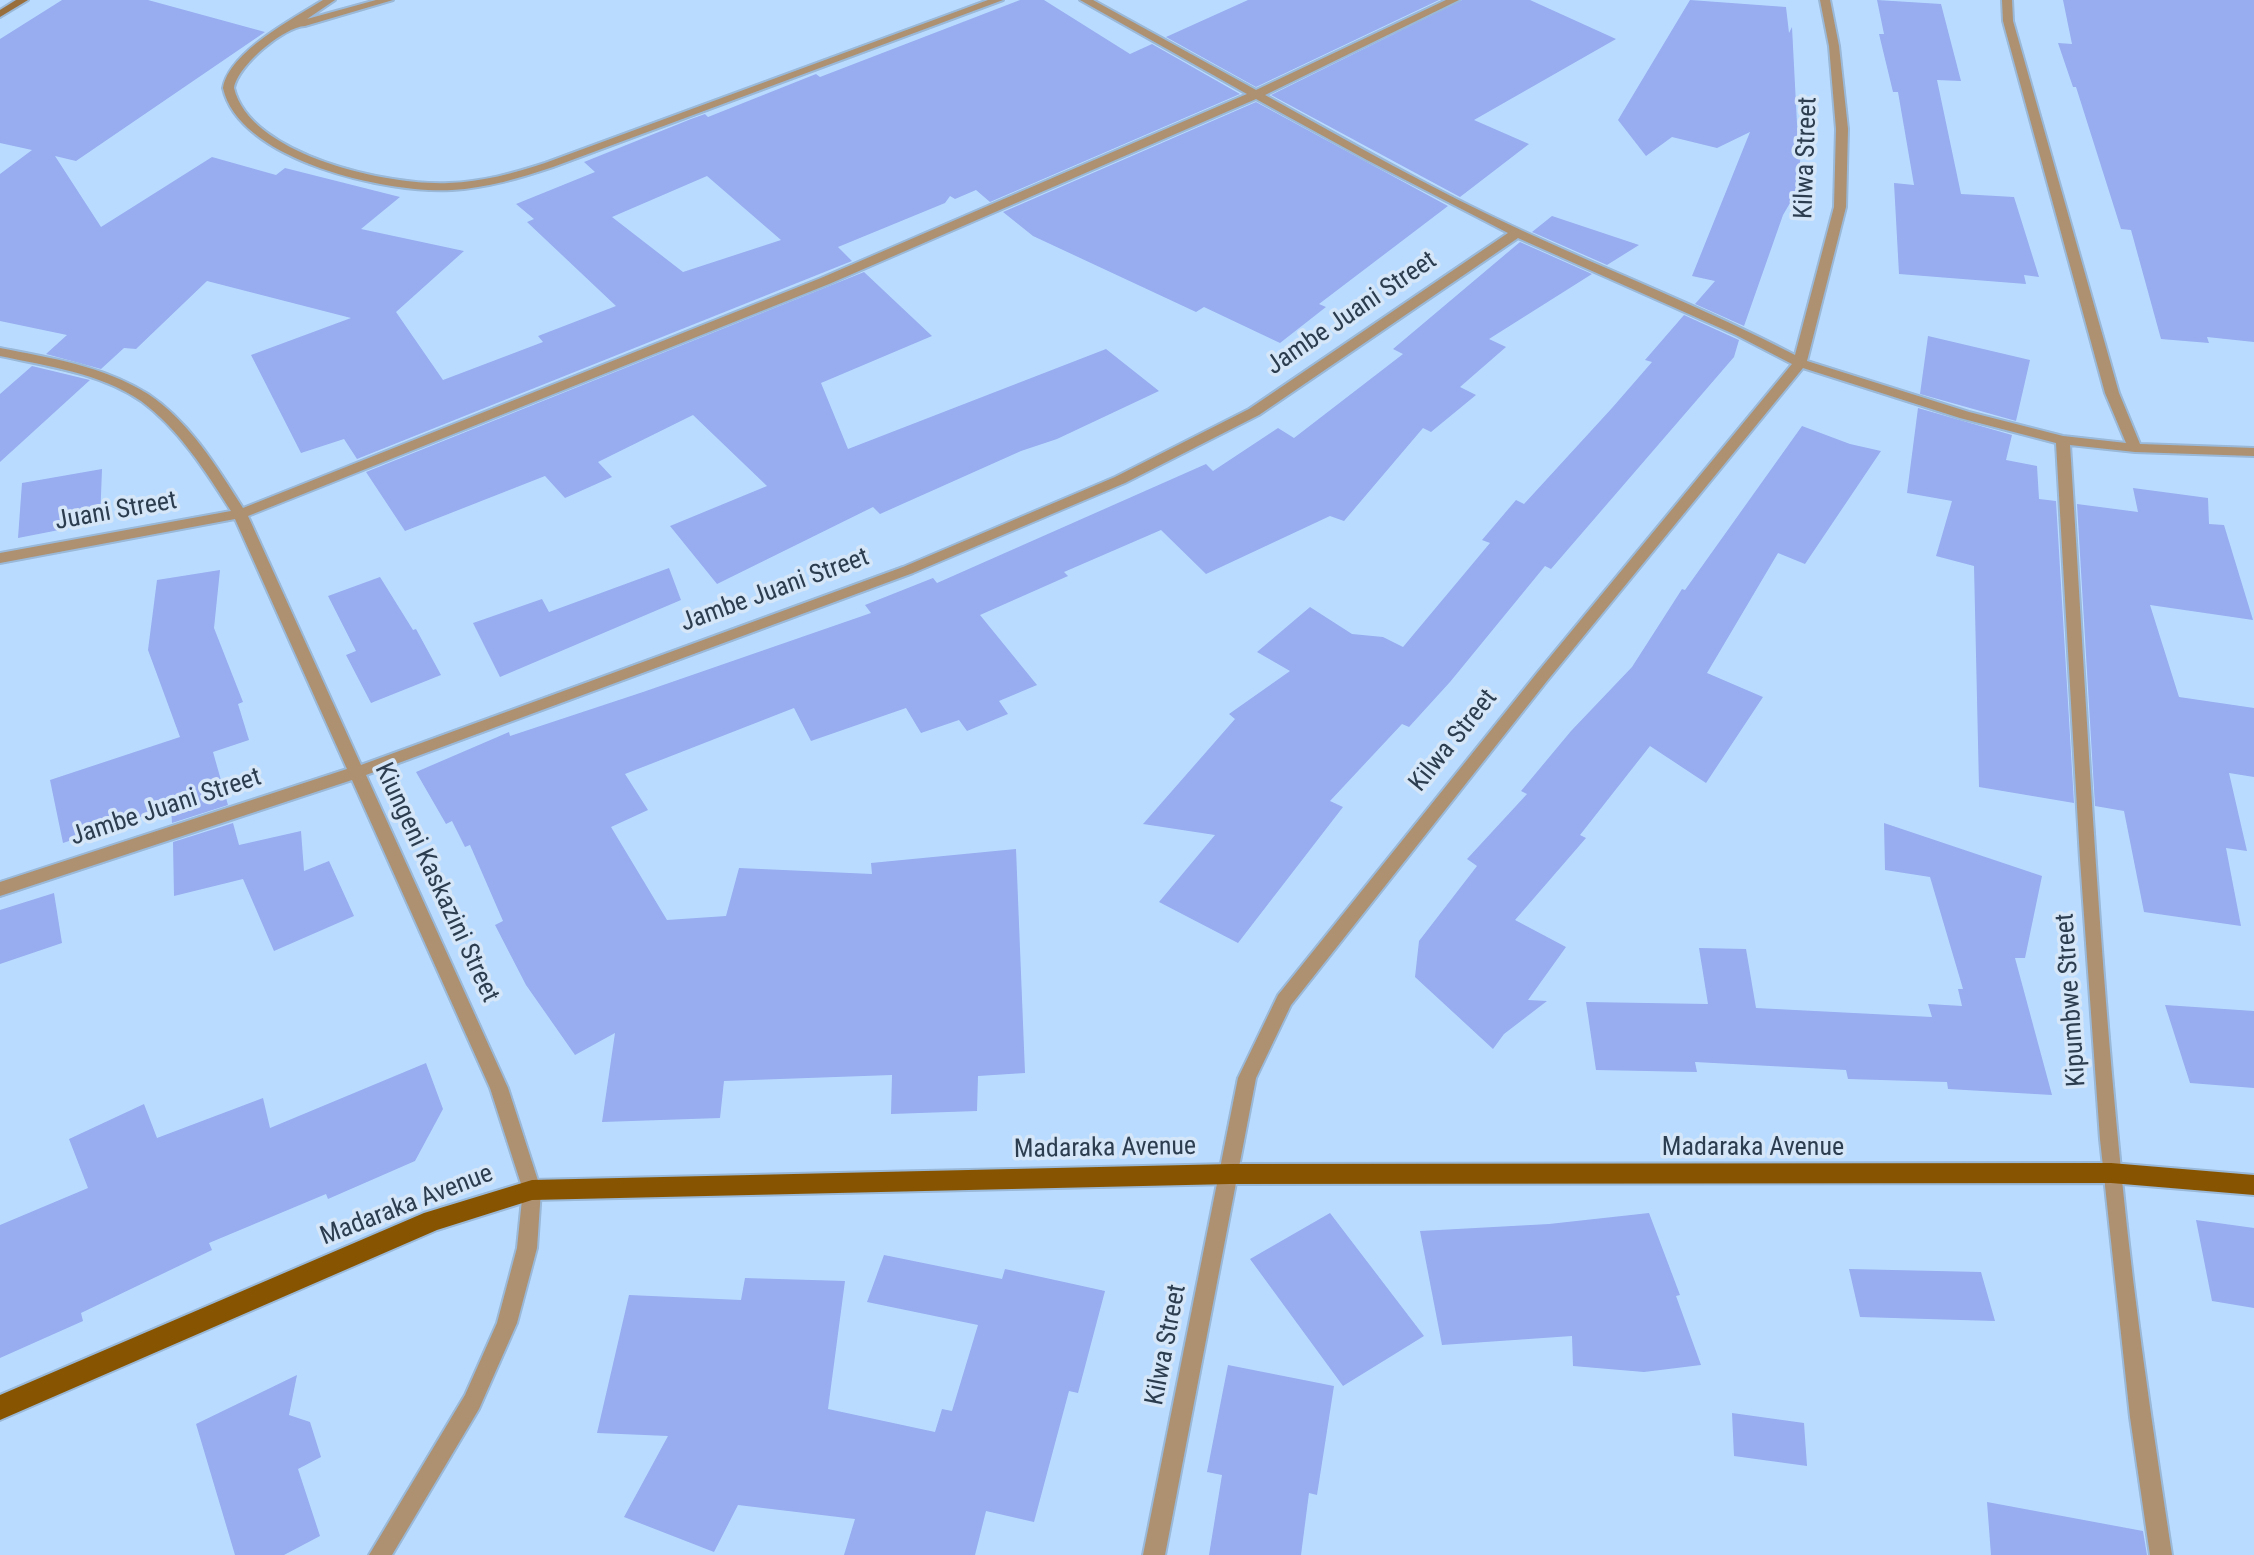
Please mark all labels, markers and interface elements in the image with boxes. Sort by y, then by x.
street label: Kilwa Street [1789,96,1825,220]
street label: Jambe Juani Street [1261,246,1443,382]
street label: Juani Street [53,486,179,538]
street label: Jambe Juani Street [676,542,874,640]
street label: Kilwa Street [1403,684,1505,798]
street label: Kiungeni Kaskazini Street [367,758,505,1008]
street label: Jambe Juani Street [67,762,265,854]
street label: Kipumbwe Street [2050,912,2094,1088]
street label: Madaraka Avenue [1014,1132,1196,1166]
street label: Madaraka Avenue [1662,1132,1844,1164]
street label: Madaraka Avenue [316,1159,498,1253]
street label: Kilwa Street [1140,1282,1194,1408]

